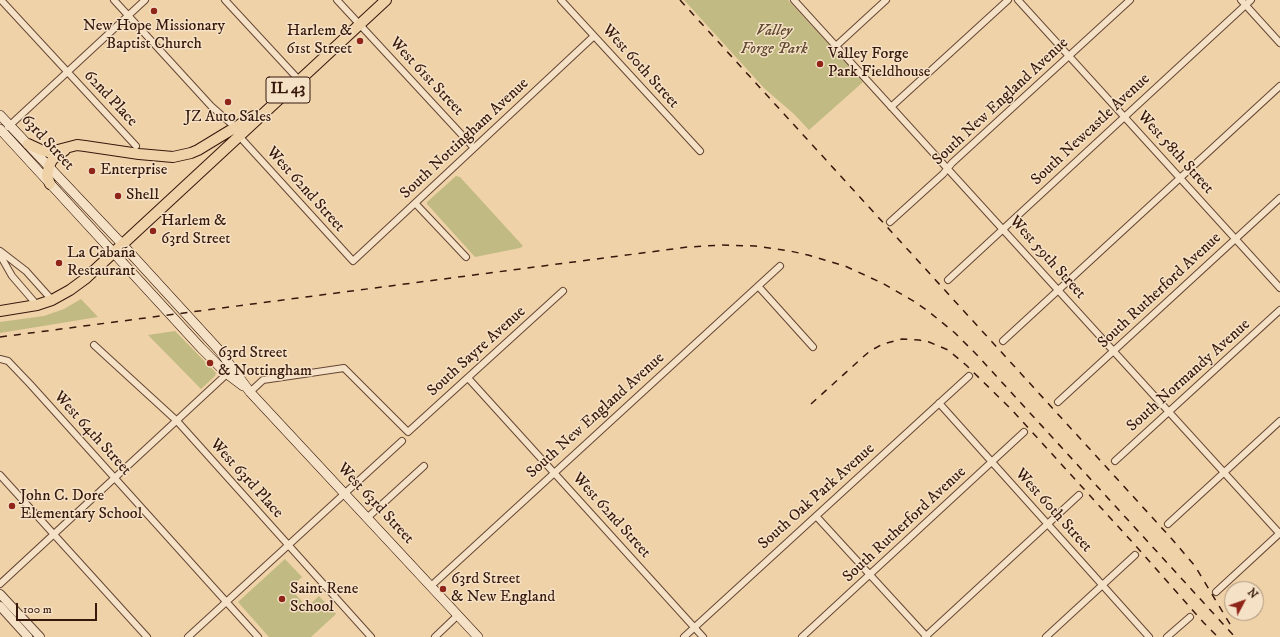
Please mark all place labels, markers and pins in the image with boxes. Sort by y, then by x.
marker: New Hope Missionary Baptist Church [149,6,159,16]
place label: New Hope Missionary Baptist Church [83,17,225,55]
place label: Harlem & 61st Street [286,22,352,60]
marker: Harlem & 61st Street [355,36,365,46]
place label: Valley Forge Park Fieldhouse [828,45,930,83]
marker: Valley Forge Park Fieldhouse [815,59,825,69]
marker: JZ Auto Sales [223,97,233,107]
place label: JZ Auto Sales [185,108,271,128]
place label: Enterprise [100,161,167,181]
marker: Enterprise [87,166,97,176]
place label: Shell [126,186,159,206]
marker: Shell [113,191,123,201]
place label: Harlem & 63rd Street [161,212,230,250]
marker: Harlem & 63rd Street [148,226,158,236]
place label: La Cabaña Restaurant [67,244,136,282]
marker: La Cabaña Restaurant [54,258,64,268]
place label: 63rd Street & Nottingham [218,344,312,382]
marker: 63rd Street & Nottingham [205,358,215,368]
place label: John C. Dore Elementary School [20,487,142,525]
marker: John C. Dore Elementary School [7,501,17,511]
place label: 63rd Street & New England [451,570,555,608]
place label: Saint Rene School [290,580,358,618]
marker: 63rd Street & New England [438,584,448,594]
marker: Saint Rene School [277,594,287,604]

